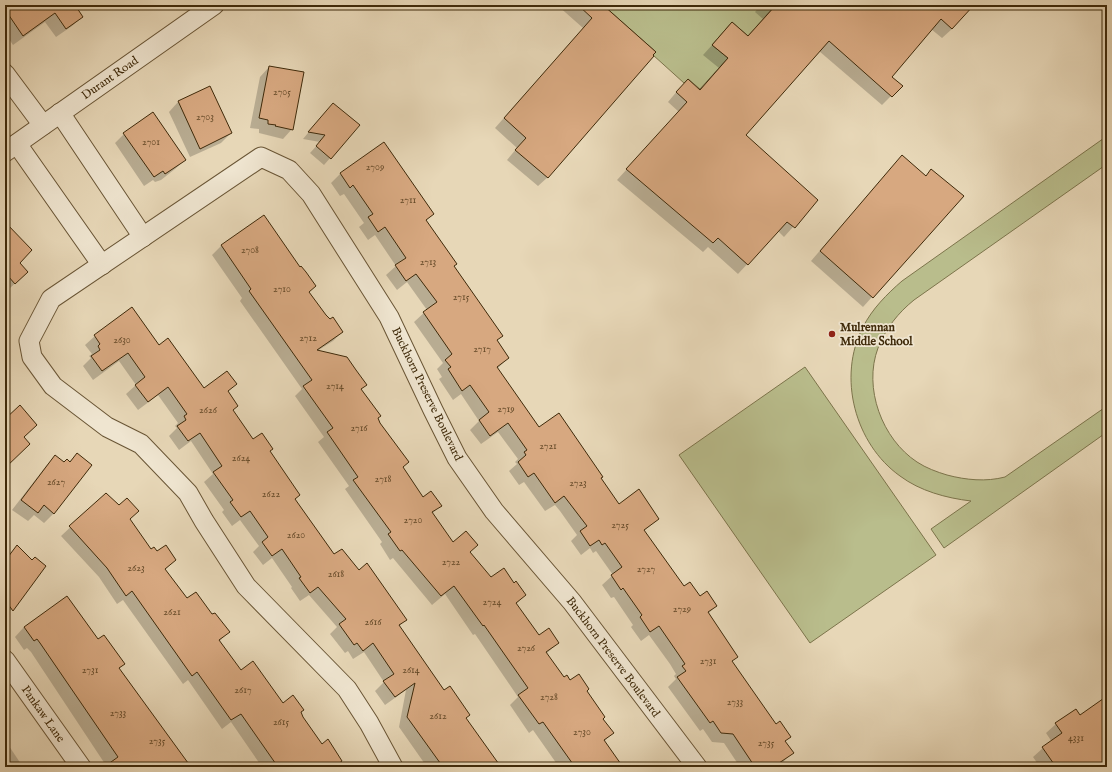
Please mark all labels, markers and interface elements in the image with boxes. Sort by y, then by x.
street label: Durant Road [79,53,142,103]
house number: 2705 [273,86,291,99]
house number: 2703 [196,111,214,124]
house number: 2701 [142,136,160,149]
house number: 2709 [366,161,384,174]
house number: 2711 [400,194,417,207]
house number: 2708 [241,244,259,257]
house number: 2713 [420,256,437,269]
house number: 2710 [273,283,291,296]
house number: 2715 [453,291,470,304]
place label: Mulrennan Middle School [840,320,913,349]
street label: Buckhorn Preserve Boulevard [388,325,466,464]
marker: Mulrennan Middle School [827,329,837,339]
house number: 2712 [299,332,317,345]
house number: 2630 [113,334,131,347]
house number: 2717 [473,343,491,356]
house number: 2714 [326,380,344,393]
house number: 2719 [497,403,515,416]
house number: 2626 [199,404,218,417]
house number: 2716 [350,422,368,435]
house number: 2721 [539,440,557,453]
house number: 2624 [232,452,250,465]
house number: 2718 [375,473,392,486]
house number: 2627 [47,476,65,489]
house number: 2723 [569,477,587,490]
house number: 2622 [262,488,280,501]
house number: 2720 [404,514,423,527]
house number: 2725 [611,519,629,532]
house number: 2620 [287,529,305,542]
house number: 2722 [442,556,461,569]
house number: 2623 [127,562,145,575]
house number: 2727 [637,563,656,576]
house number: 2618 [328,568,344,581]
street label: Buckhorn Preserve Boulevard [563,594,664,721]
house number: 2724 [483,596,502,609]
house number: 2729 [673,603,691,616]
house number: 2621 [163,606,181,619]
house number: 2616 [365,616,382,629]
house number: 2726 [517,642,536,655]
house number: 2731 [700,655,717,668]
house number: 2731 [82,664,99,677]
house number: 2614 [402,664,420,677]
street label: Pankaw Lane [18,683,68,746]
house number: 2617 [234,684,252,697]
house number: 2728 [540,691,558,704]
house number: 2733 [727,696,744,709]
house number: 2733 [110,707,127,720]
house number: 2612 [429,710,447,723]
house number: 2615 [273,716,289,729]
house number: 2730 [573,726,591,739]
house number: 4331 [1068,732,1084,745]
house number: 2735 [149,735,166,748]
house number: 2735 [758,737,775,750]

